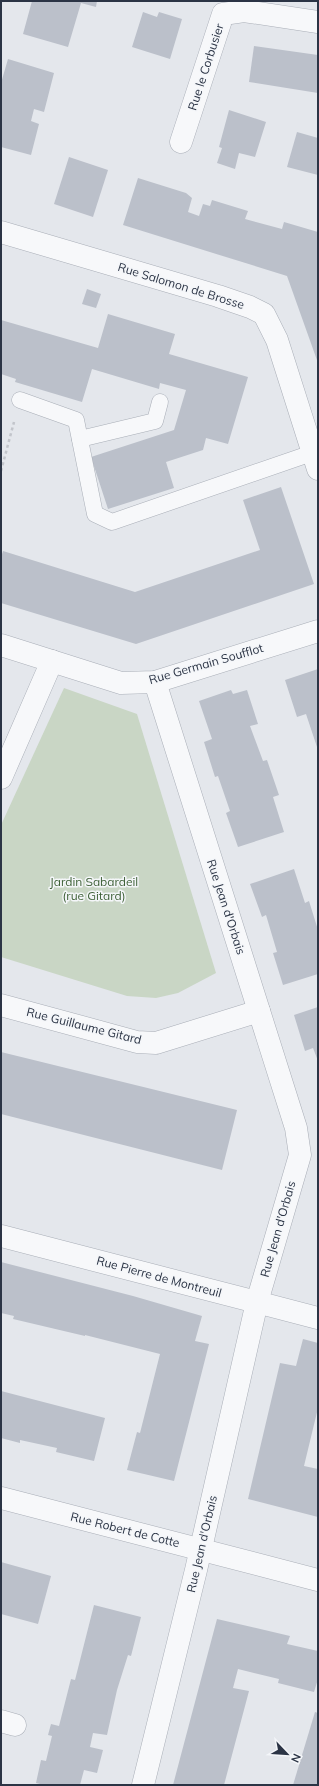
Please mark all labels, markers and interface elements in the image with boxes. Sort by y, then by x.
street label: Rue le Corbusier [184,21,227,112]
street label: Rue Salomon de Brosse [116,259,246,312]
street label: Rue Germain Soufflot [147,640,265,687]
street label: Rue Jean d'Orbais [204,857,249,956]
park label: Jardin Sabardeil (rue Gitard) [50,874,138,903]
street label: Rue Guillaume Gitard [25,1004,143,1047]
street label: Rue Jean d'Orbais [257,1179,298,1279]
street label: Rue Pierre de Montreuil [95,1253,223,1300]
street label: Rue Jean d'Orbais [183,1494,220,1594]
street label: Rue Robert de Cotte [69,1509,181,1550]
north arrow [267,1734,307,1774]
text: N [288,1752,304,1765]

